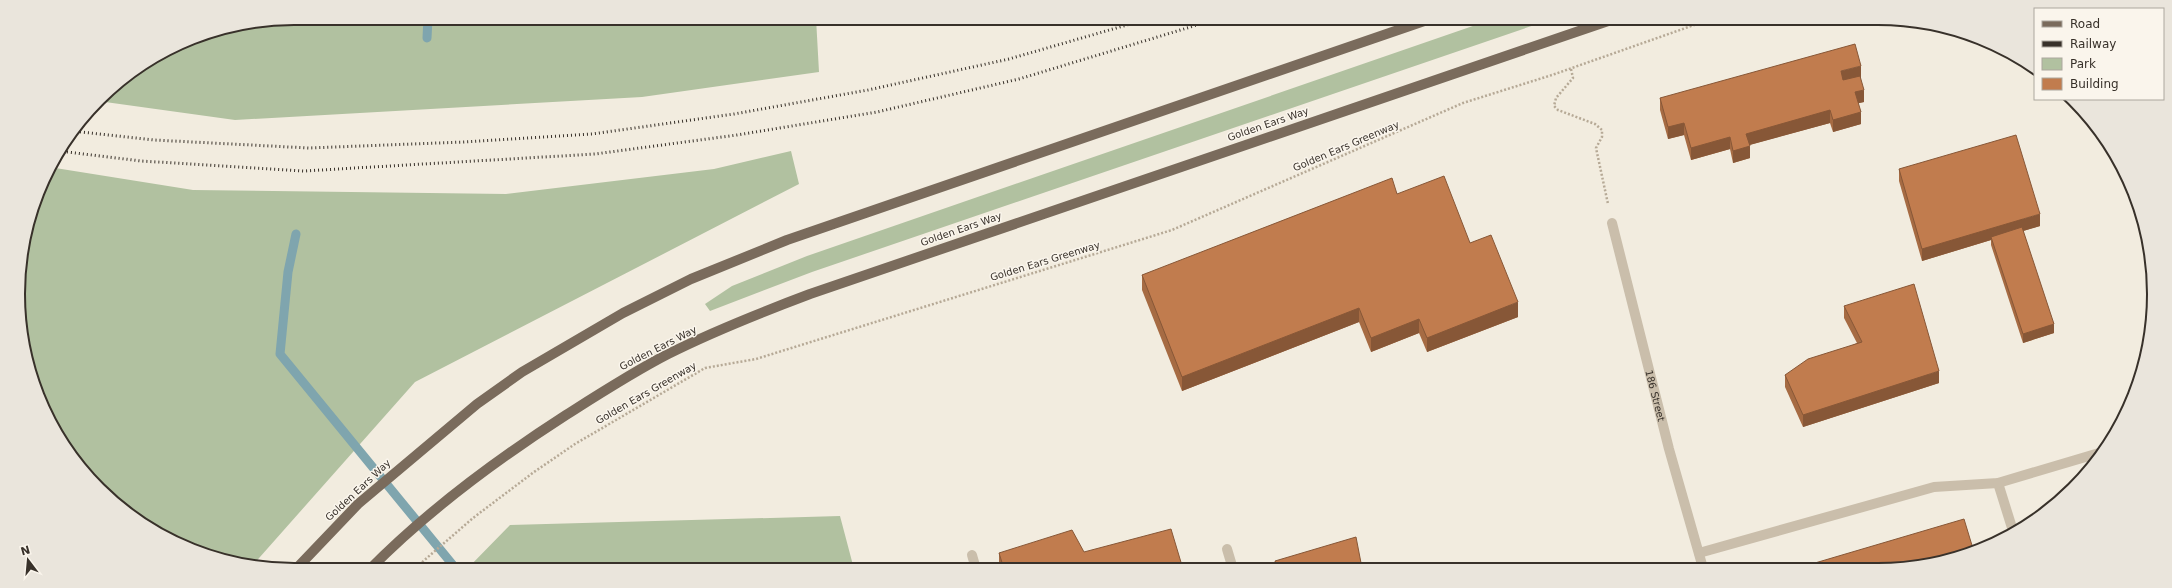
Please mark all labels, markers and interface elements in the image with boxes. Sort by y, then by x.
legend [2034,8,2164,100]
text: Road [2070,17,2100,31]
text: Railway [2070,37,2116,51]
text: Park [2070,57,2096,71]
text: Building [2070,77,2119,91]
street label: Golden Ears Way [1226,105,1310,143]
street label: Golden Ears Greenway [1291,119,1401,173]
street label: Golden Ears Way [919,210,1003,248]
street label: Golden Ears Greenway [989,239,1101,283]
street label: Golden Ears Way [618,324,698,372]
street label: Golden Ears Greenway [594,360,698,426]
street label: 186 Street [1644,369,1667,423]
street label: Golden Ears Way [323,457,393,523]
north arrow [8,540,48,580]
text: N [19,543,32,558]

